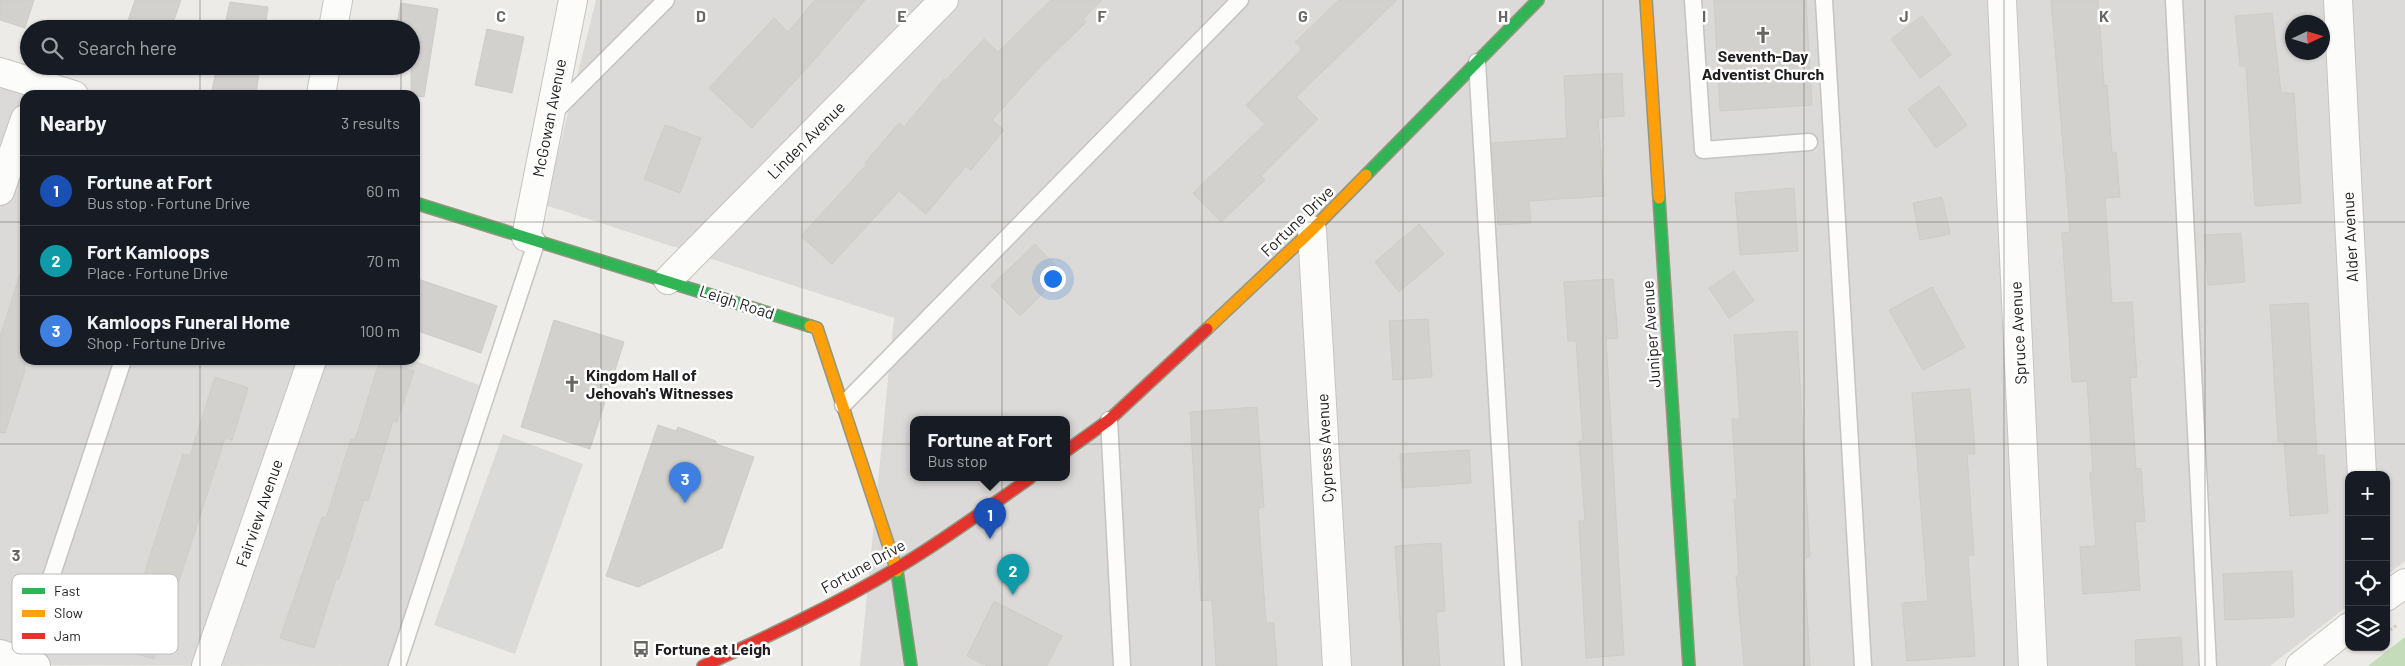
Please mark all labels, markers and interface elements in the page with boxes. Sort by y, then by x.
text: C [496,6,506,25]
text: D [696,6,706,25]
text: E [897,6,907,25]
text: F [1098,6,1107,25]
text: G [1298,6,1308,25]
text: H [1498,6,1508,25]
text: I [1702,6,1706,25]
text: J [1899,6,1909,25]
text: K [2099,6,2109,25]
north arrow [2285,15,2330,60]
search box [20,20,420,75]
church icon: Seventh-Day Adventist Church [1753,25,1773,45]
icon: search [38,34,66,62]
text: Search here [78,36,177,59]
place label: Seventh-Day Adventist Church [1702,46,1824,83]
street label: McGowan Avenue [528,57,569,179]
street label: Linden Avenue [763,97,848,182]
text: Nearby [40,110,106,135]
text: 3 results [341,113,400,132]
text: Fortune at Fort [87,170,212,193]
text: 1 [53,181,59,200]
text: 60 m [366,181,400,200]
street label: Fortune Drive [1256,181,1337,260]
street label: Alder Avenue [2338,191,2361,283]
text: Bus stop · Fortune Drive [87,193,250,212]
text: Fort Kamloops [87,240,209,263]
text: 2 [52,251,60,270]
text: 70 m [367,251,400,270]
text: Place · Fortune Drive [87,263,228,282]
your location [1040,266,1066,292]
street label: Juniper Avenue [1637,280,1664,388]
street label: Leigh Road [697,281,777,323]
street label: Spruce Avenue [2005,281,2030,385]
text: Kamloops Funeral Home [87,310,290,333]
text: 3 [52,321,60,340]
text: 100 m [360,321,400,340]
text: Shop · Fortune Drive [87,333,226,352]
place label: Kingdom Hall of Jehovah's Witnesses [586,365,733,402]
church icon: Kingdom Hall of Jehovah's Witnesses [562,374,582,394]
street label: Cypress Avenue [1312,393,1337,503]
popup [910,416,1070,481]
text: Fortune at Fort [927,428,1053,451]
text: Bus stop [927,451,988,470]
street label: Fairview Avenue [231,456,286,569]
pin: 3 [669,462,701,503]
map controls [2345,471,2390,651]
button: + [2345,471,2390,516]
pin: 1 [974,498,1006,539]
button: − [2345,516,2390,561]
street label: Fortune Drive [817,535,908,597]
text: 3 [12,545,20,564]
pin: 2 [997,554,1029,595]
button: locate [2345,561,2390,606]
legend [12,574,178,654]
text: Fast [54,582,80,599]
text: Slow [54,604,83,621]
button: layers [2345,606,2390,651]
text: Jam [54,627,81,644]
bus stop icon: Fortune at Leigh [631,639,651,659]
place label: Fortune at Leigh [655,639,771,658]

